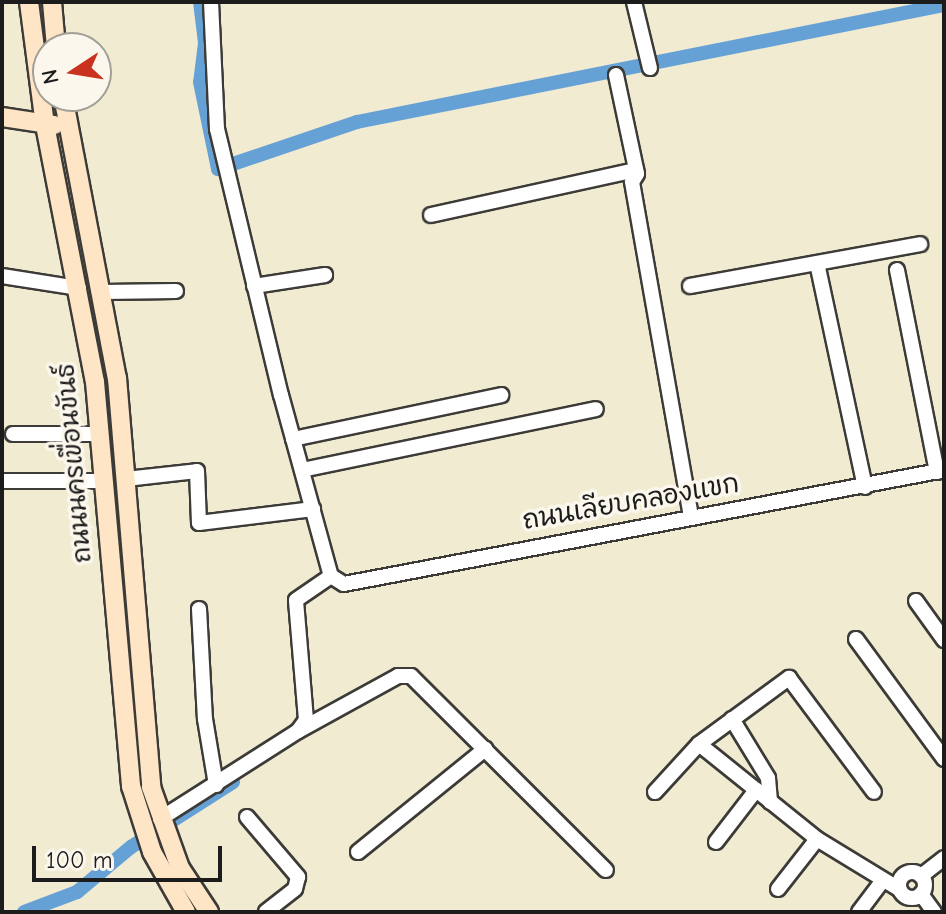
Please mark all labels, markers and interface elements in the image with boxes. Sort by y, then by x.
north arrow [32,32,112,112]
text: N [36,67,65,86]
street label: ถนนนครเขื่อนขันธ์ [51,362,99,564]
street label: ถนนเลียบคลองแขก [520,469,742,537]
scale bar [36,830,226,880]
text: 100 m [46,846,113,874]

